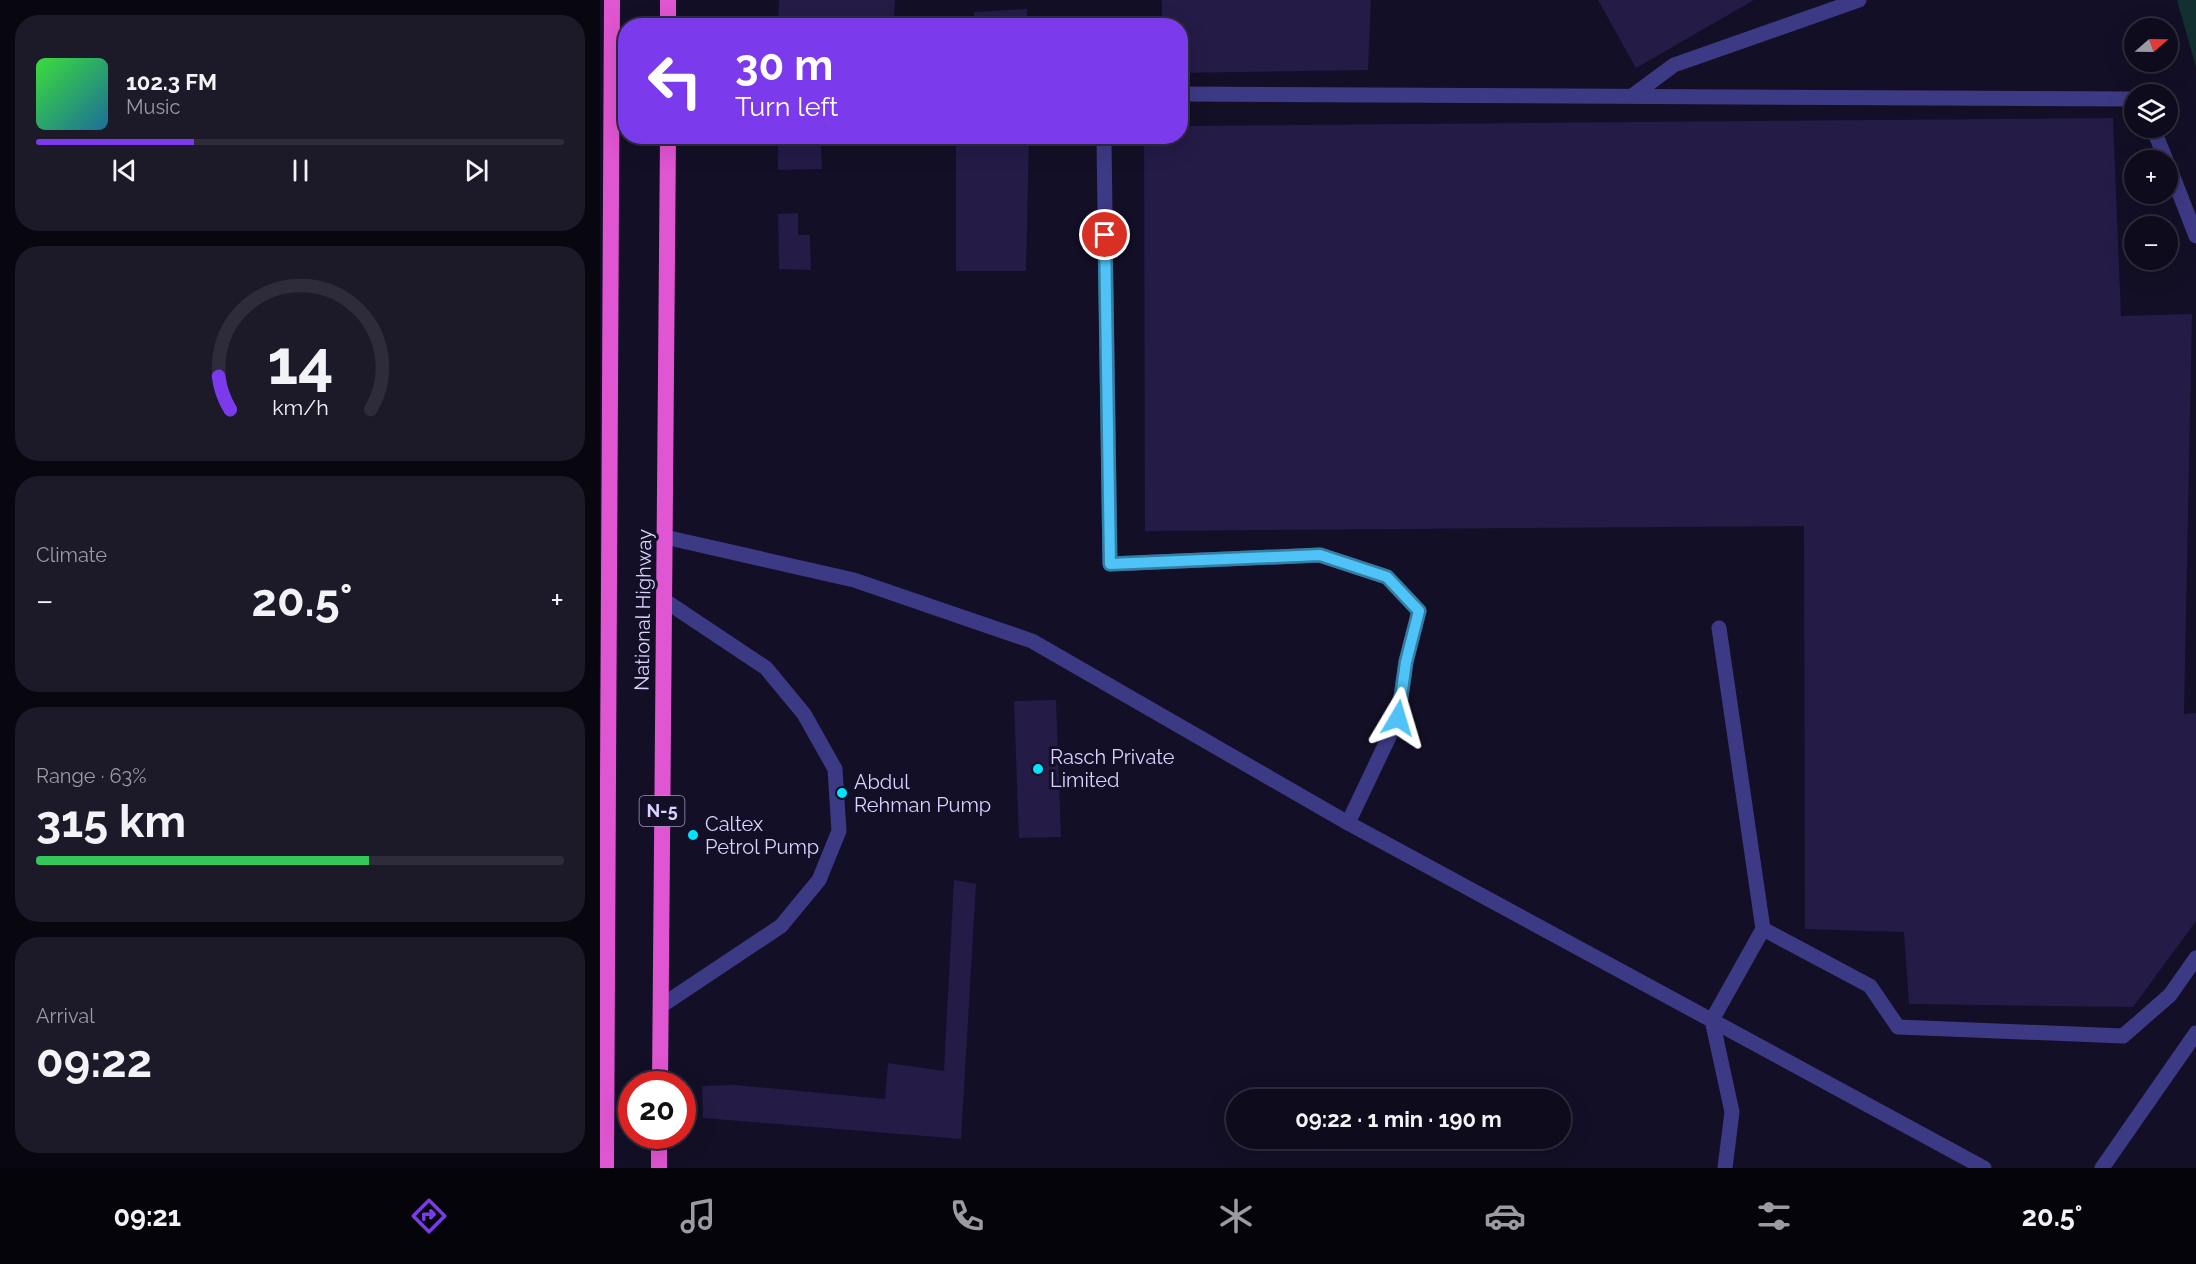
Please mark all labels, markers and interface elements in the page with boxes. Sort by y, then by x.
north arrow [2124,18,2178,72]
map controls [2124,18,2178,270]
text: 30 m [735,41,833,90]
icon: left [636,42,714,120]
text: 102.3 FM [126,69,217,95]
button: layers [2124,84,2178,138]
text: Turn left [735,91,838,122]
text: Music [126,95,180,119]
button: + [2124,150,2178,204]
icon: previous [108,154,141,187]
icon: pause [284,154,317,187]
icon: next [460,154,493,187]
pin [1079,209,1130,260]
button: − [2124,216,2178,270]
icon: arrive [1088,218,1121,251]
text: 14 [267,326,333,400]
text: km/h [272,396,328,421]
street label: National Highway [630,529,656,691]
text: Climate [36,543,107,567]
text: 20.5° [252,574,352,627]
text: − [36,581,54,620]
text: + [550,581,564,620]
position arrow [1366,686,1430,750]
place label: Rasch Private Limited [1050,745,1175,792]
marker: Rasch Private Limited [1031,762,1045,776]
text: Range · 63% [36,764,147,788]
place label: Abdul Rehman Pump [854,770,991,817]
marker: Abdul Rehman Pump [835,786,849,800]
text: 315 km [36,795,186,848]
road number: N-5 [640,796,684,826]
place label: Caltex Petrol Pump [705,812,819,859]
marker: Caltex Petrol Pump [686,828,700,842]
text: Arrival [36,1004,95,1028]
text: 09:22 [36,1035,152,1088]
speed limit sign: 20 [618,1071,696,1149]
text: 09:22 · 1 min · 190 m [1295,1106,1502,1132]
icon: directions [408,1195,450,1237]
icon: music [677,1195,719,1237]
icon: phone [946,1195,988,1237]
icon: climate [1215,1195,1257,1237]
icon: car [1484,1195,1526,1237]
icon: filters [1753,1195,1795,1237]
text: 09:21 [113,1201,181,1232]
text: 20.5° [2022,1201,2082,1232]

